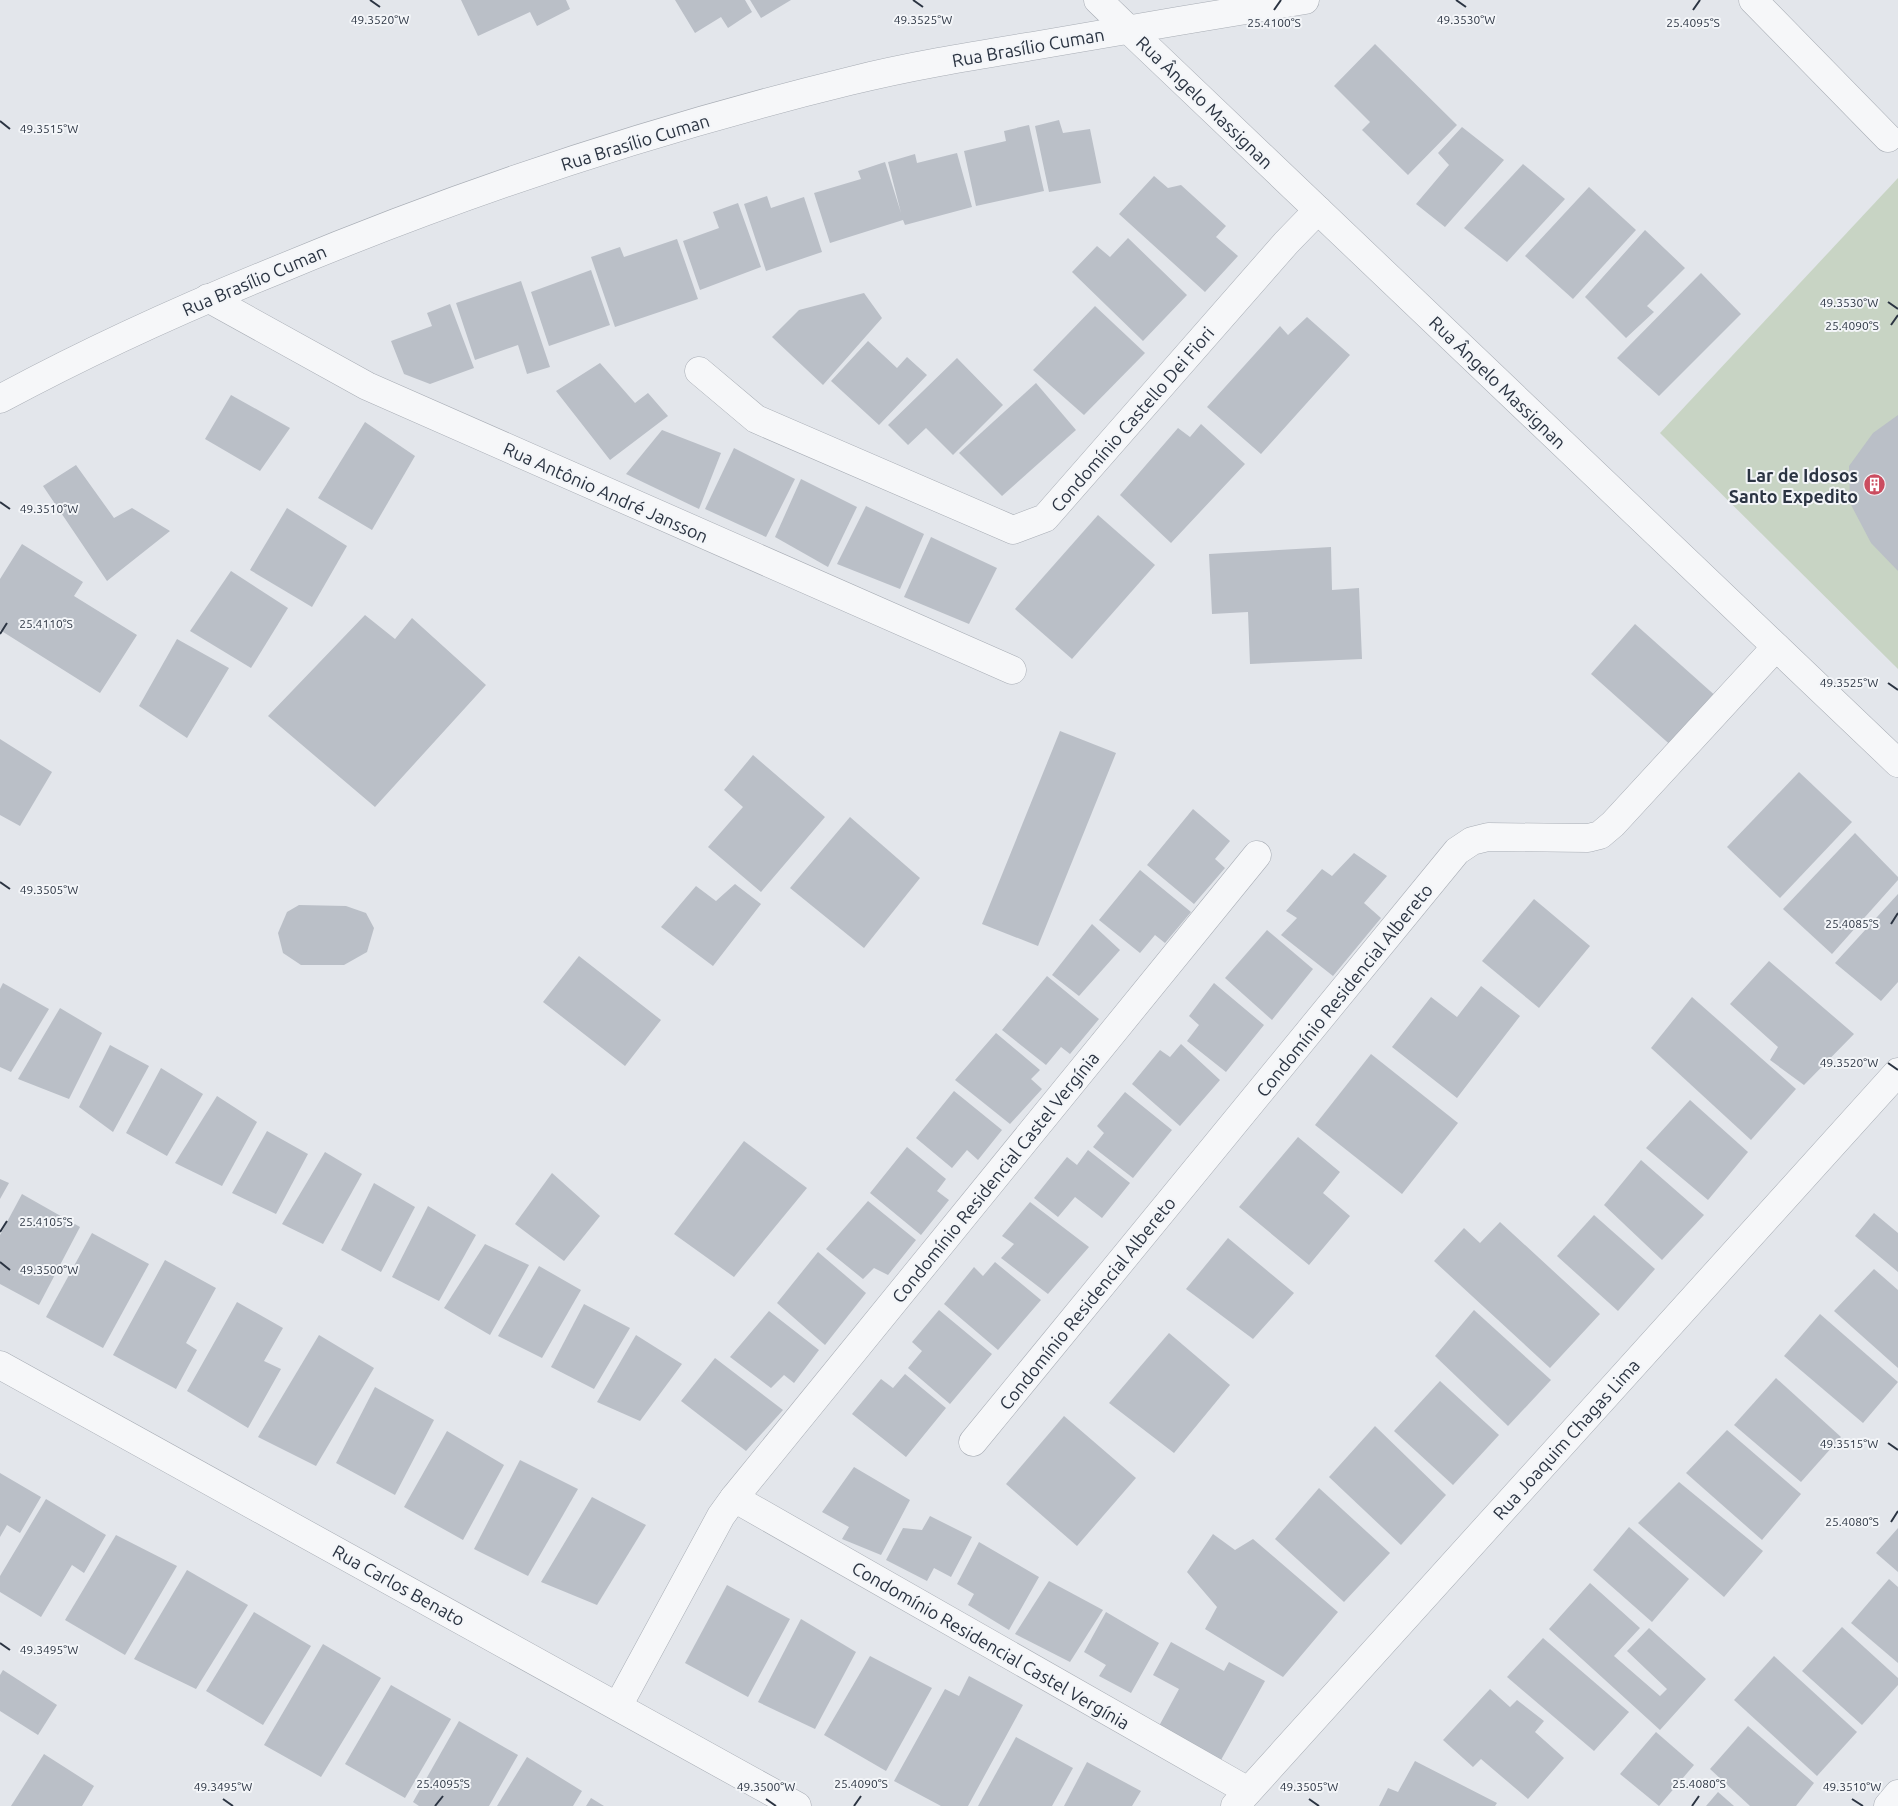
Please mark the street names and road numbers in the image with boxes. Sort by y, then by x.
street label: Rua Brasílio Cuman [950,24,1106,70]
street label: Rua Ângelo Massignan [1133,31,1278,172]
street label: Rua Brasílio Cuman [558,110,712,174]
street label: Rua Brasílio Cuman [179,241,329,319]
street label: Rua Ângelo Massignan [1426,311,1571,452]
street label: Condomínio Castello Dei Fiori [1046,323,1218,515]
street label: Rua Antônio André Jansson [501,438,711,546]
street label: Condomínio Residencial Albereto [1252,880,1436,1100]
street label: Condomínio Residencial Castel Vergínia [887,1048,1103,1306]
street label: Condomínio Residencial Albereto [995,1193,1179,1413]
street label: Rua Joaquim Chagas Lima [1489,1355,1643,1523]
street label: Rua Carlos Benato [330,1540,468,1630]
street label: Condomínio Residencial Castel Vergínia [849,1557,1133,1733]

